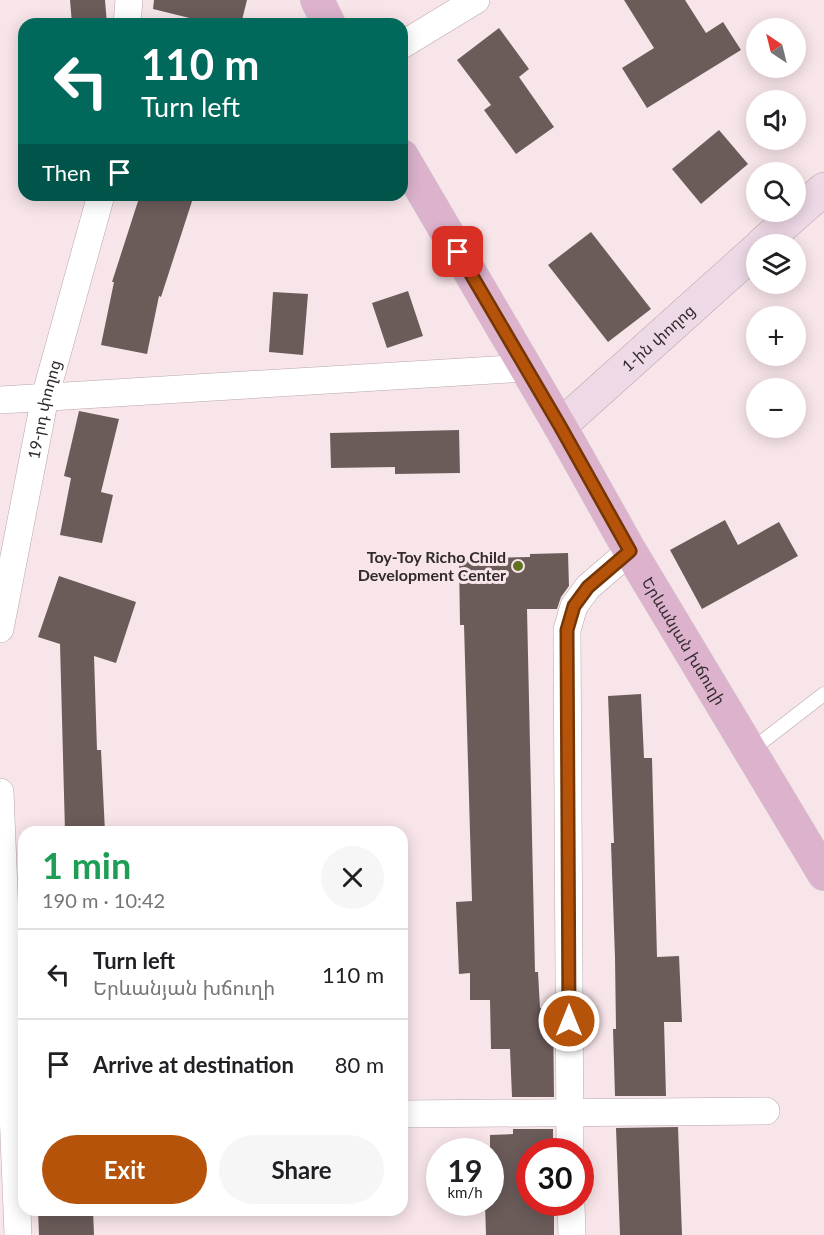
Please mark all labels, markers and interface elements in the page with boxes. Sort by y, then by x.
north arrow [746,18,806,78]
map controls [746,18,806,438]
text: 110 m [141,39,259,89]
icon: left [42,42,120,120]
text: Turn left [141,90,240,123]
button: sound [746,90,806,150]
icon: arrive [103,156,136,189]
text: Then [42,159,91,186]
button: search [746,162,806,222]
pin [432,226,483,277]
button: layers [746,234,806,294]
icon: arrive [441,235,474,268]
street label: 1-ին փողոց [618,300,699,375]
button: + [746,306,806,366]
street label: 19-րդ փողոց [23,357,65,461]
button: − [746,378,806,438]
place label: Toy-Toy Richo Child Development Center [358,547,506,584]
marker: Toy-Toy Richo Child Development Center [511,559,525,573]
street label: Երևանյան խճուղի [639,573,730,709]
text: 1 min [42,843,131,887]
button: close [321,846,384,909]
text: 190 m · 10:42 [42,888,165,912]
text: Turn left [93,947,175,974]
icon: left [42,958,75,991]
text: 110 m [322,961,384,988]
text: Երևանյան խճուղի [93,975,275,999]
position arrow [537,989,601,1053]
icon: arrive [42,1048,75,1081]
text: Arrive at destination [93,1051,294,1078]
text: 80 m [335,1051,384,1078]
button: Exit [42,1135,207,1204]
button: Share [219,1135,384,1204]
speed limit sign: 30 [516,1138,594,1216]
text: 19 [448,1152,482,1188]
text: km/h [447,1183,483,1201]

